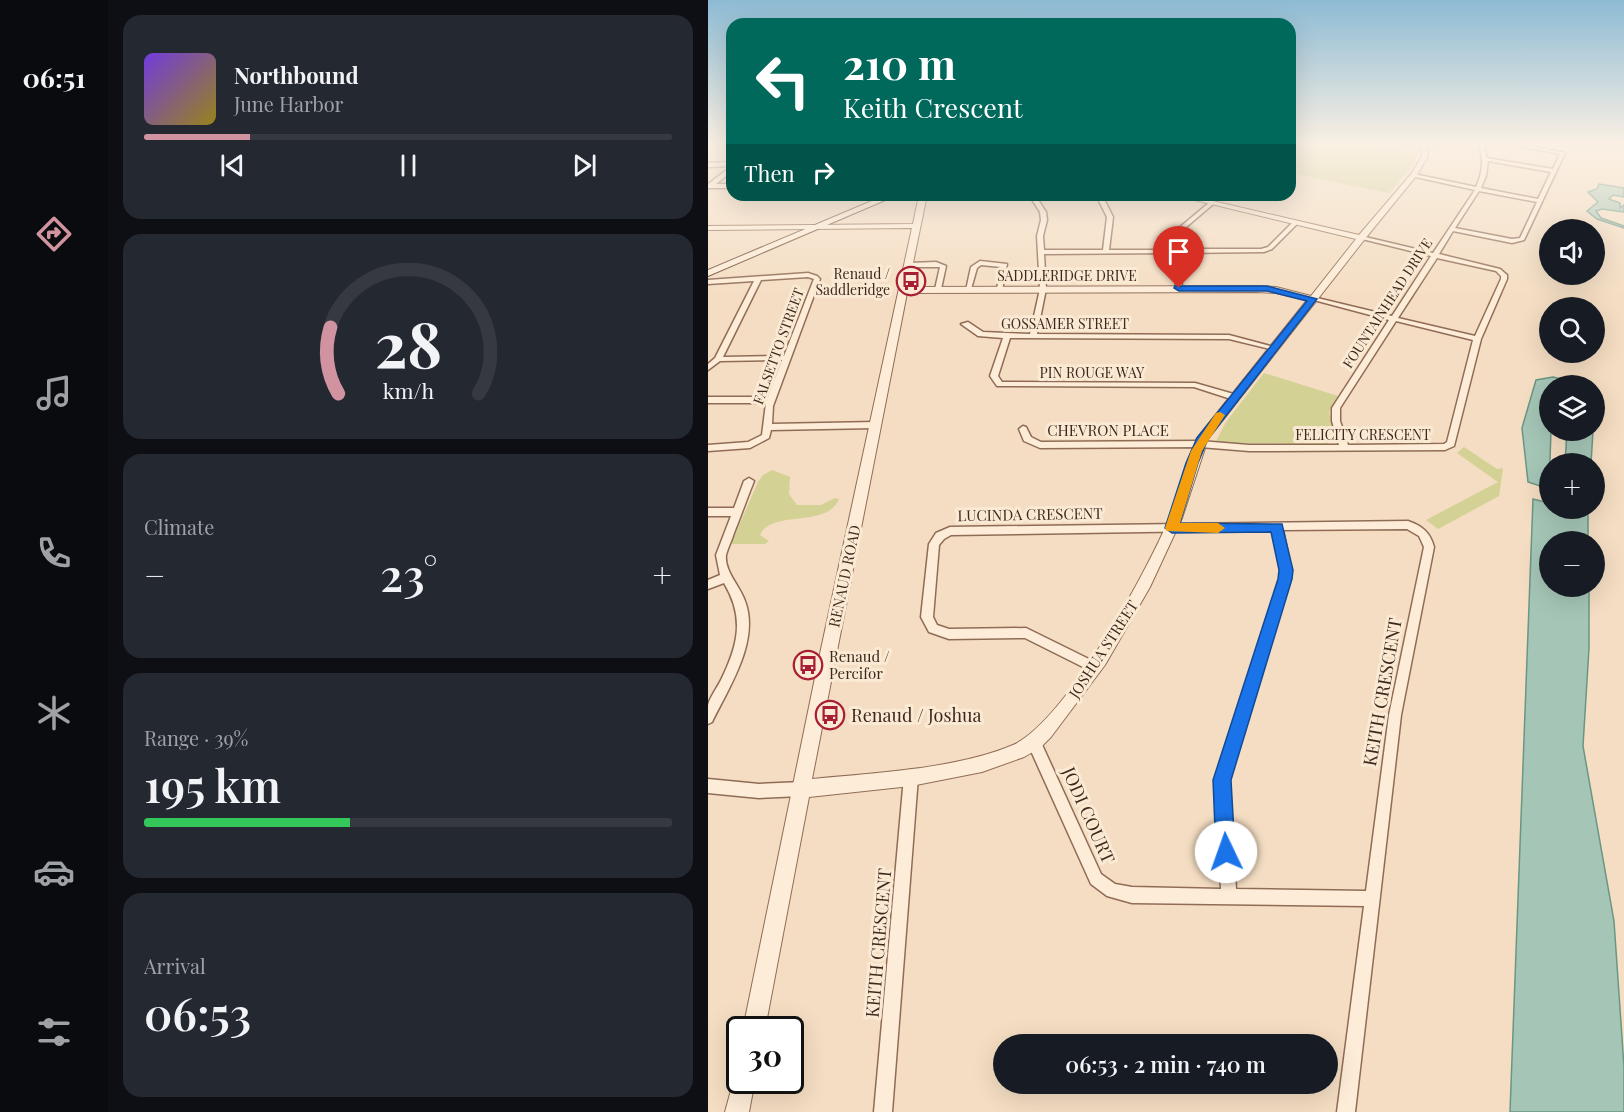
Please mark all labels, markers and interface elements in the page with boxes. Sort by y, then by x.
text: 210 m [843,35,956,91]
icon: left [744,42,822,120]
text: 06:51 [22,59,86,95]
text: Northbound [234,60,359,90]
text: Keith Crescent [843,89,1023,125]
text: June Harbor [234,90,344,117]
icon: previous [216,149,249,182]
icon: pause [392,149,425,182]
icon: next [568,149,601,182]
icon: right [807,156,840,189]
text: Then [744,158,795,188]
icon: directions [33,213,75,255]
map controls [1539,219,1605,597]
button: sound [1539,219,1605,285]
pin [1153,226,1204,288]
street label: FOUNTAINHEAD DRIVE [1338,234,1436,372]
icon: arrive [1162,235,1195,268]
place label: Renaud / Saddleridge [815,264,890,299]
bus stop icon: Renaud / Saddleridge [895,265,927,297]
street label: SADDLERIDGE DRIVE [997,266,1137,285]
street label: FALSETTO STREET [748,285,808,407]
button: search [1539,297,1605,363]
text: 28 [374,300,442,384]
street label: GOSSAMER STREET [1001,314,1129,333]
street label: PIN ROUGE WAY [1040,363,1145,382]
icon: music [33,372,75,414]
button: layers [1539,375,1605,441]
text: km/h [382,376,434,404]
street label: CHEVRON PLACE [1047,420,1169,440]
street label: FELICITY CRESCENT [1295,425,1431,444]
button: + [1539,453,1605,519]
street label: LUCINDA CRESCENT [957,503,1103,525]
text: Climate [144,513,214,540]
street label: RENAUD ROAD [823,523,865,629]
button: − [1539,531,1605,597]
icon: phone [33,532,75,574]
text: 23° [380,543,438,603]
text: − [144,552,165,596]
text: + [653,552,672,596]
street label: JOSHUA STREET [1063,596,1142,703]
street label: KEITH CRESCENT [1357,616,1407,768]
place label: Renaud / Percifor [829,646,890,683]
bus stop icon: Renaud / Percifor [792,649,824,681]
icon: climate [33,692,75,734]
bus stop icon: Renaud / Joshua [814,699,846,731]
place label: Renaud / Joshua [851,703,982,727]
text: Range · 39% [144,724,248,751]
text: 195 km [144,754,281,814]
street label: JODI COURT [1057,762,1121,867]
position arrow [1194,820,1258,884]
icon: car [33,851,75,893]
street label: KEITH CRESCENT [860,867,896,1019]
text: Arrival [144,952,206,979]
text: 06:53 [144,982,251,1042]
icon: filters [33,1011,75,1053]
speed limit sign: 30 [726,1016,804,1094]
text: 06:53 · 2 min · 740 m [1065,1049,1266,1079]

